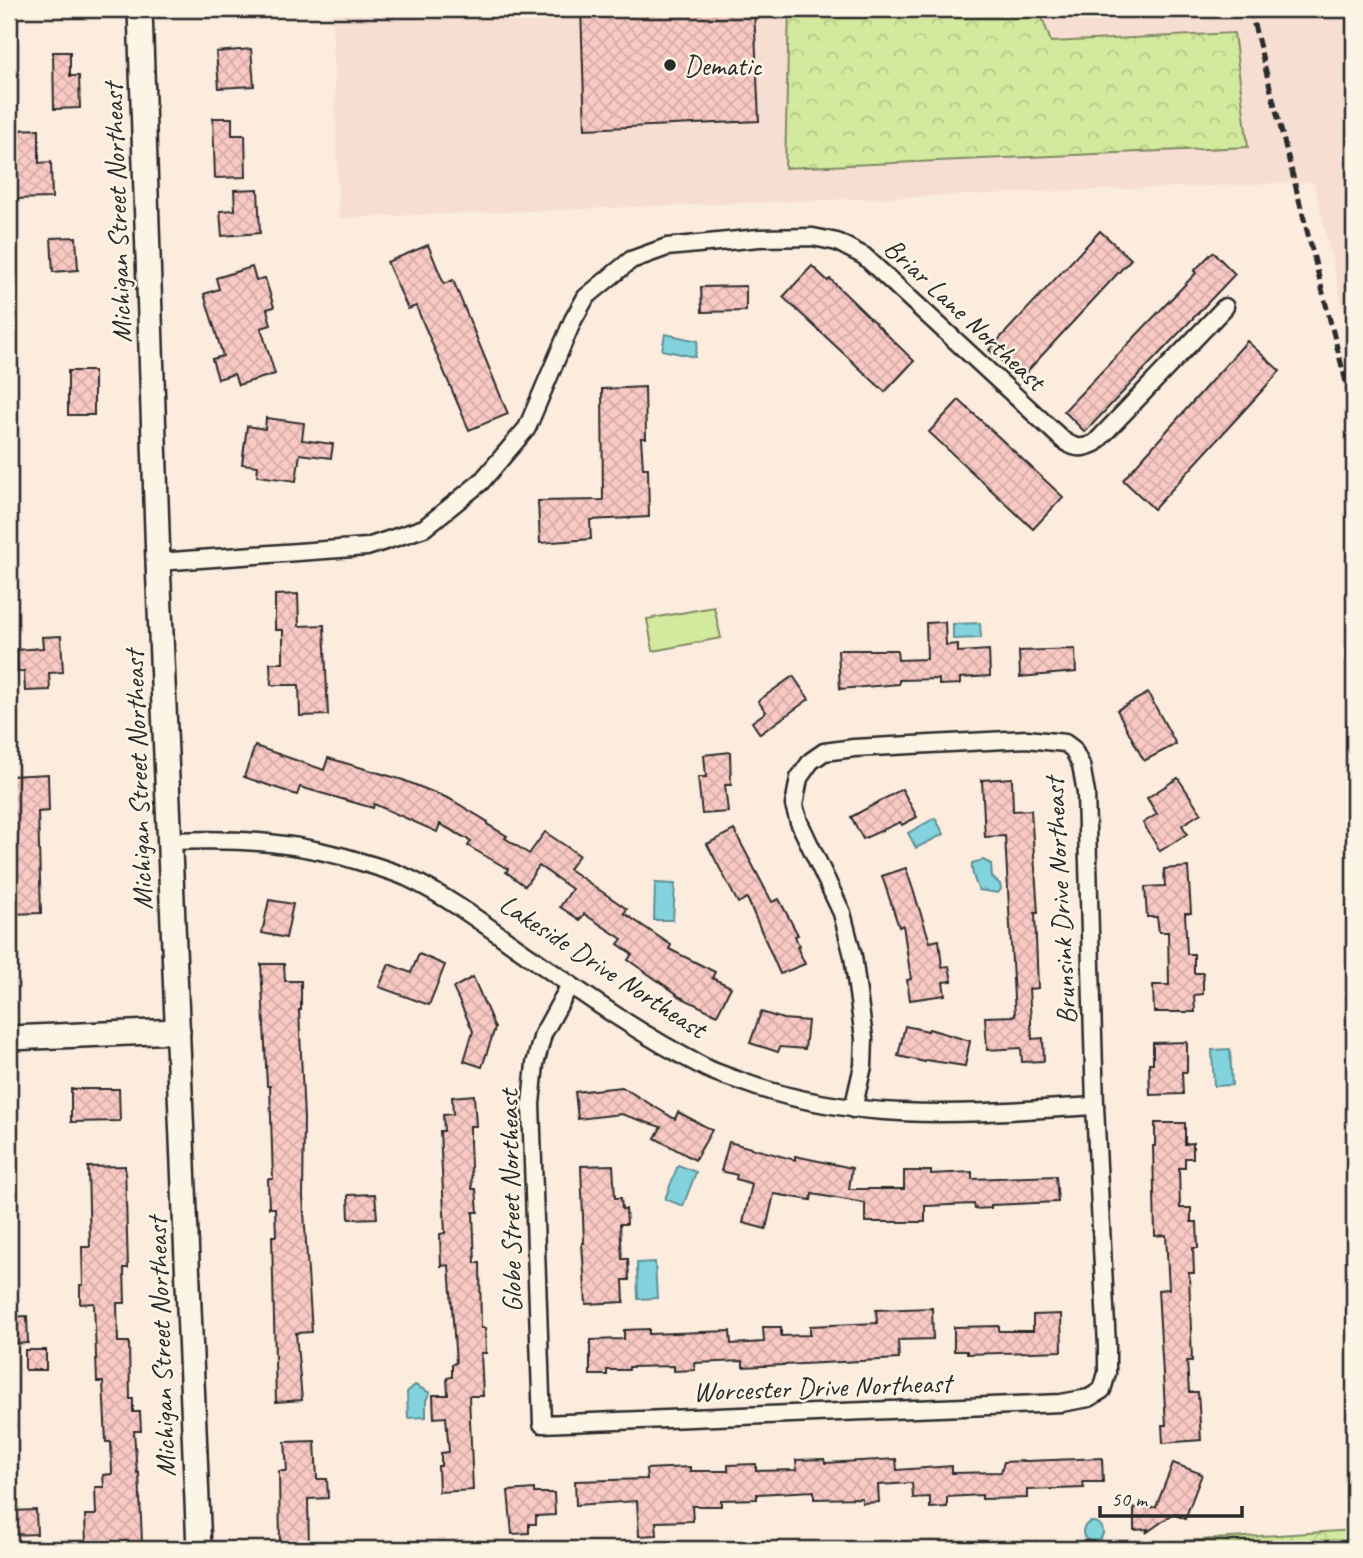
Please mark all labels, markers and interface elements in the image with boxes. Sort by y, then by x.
place label: Dematic [684,48,763,83]
marker: Dematic [662,57,678,73]
street label: Michigan Street Northeast [95,79,139,343]
street label: Briar Lane Northeast [877,230,1055,400]
street label: Michigan Street Northeast [116,646,160,910]
street label: Brunsink Drive Northeast [1036,773,1084,1025]
street label: Lakeside Drive Northeast [493,886,715,1047]
street label: Globe Street Northeast [491,1087,529,1313]
street label: Michigan Street Northeast [139,1213,183,1477]
street label: Worcester Drive Northeast [692,1365,955,1409]
scale bar [1100,1474,1242,1518]
text: 50 m [1111,1486,1149,1512]

